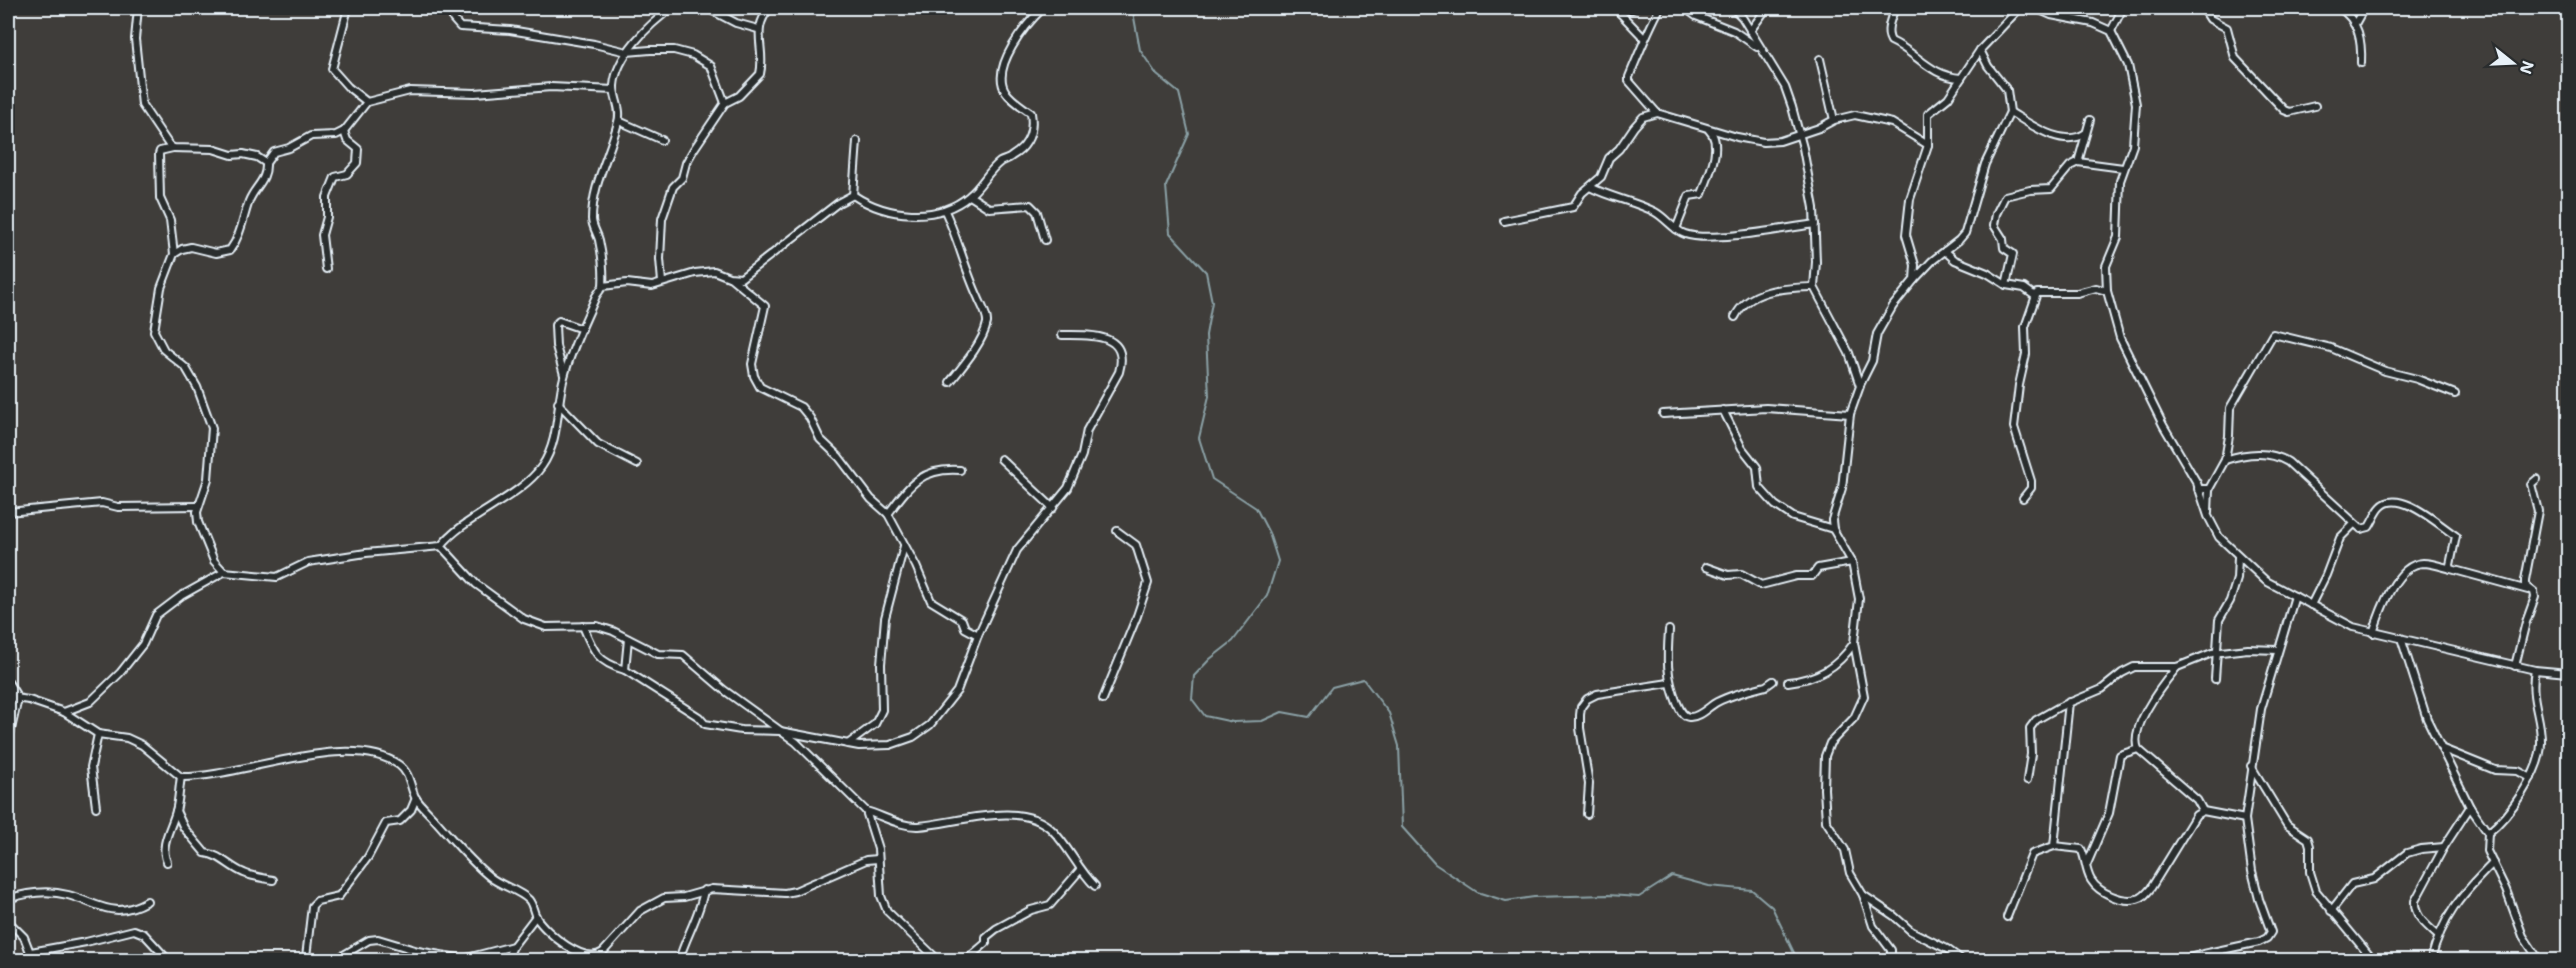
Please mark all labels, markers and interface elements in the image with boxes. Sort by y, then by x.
north arrow [2483,33,2543,93]
text: N [2515,58,2539,77]

